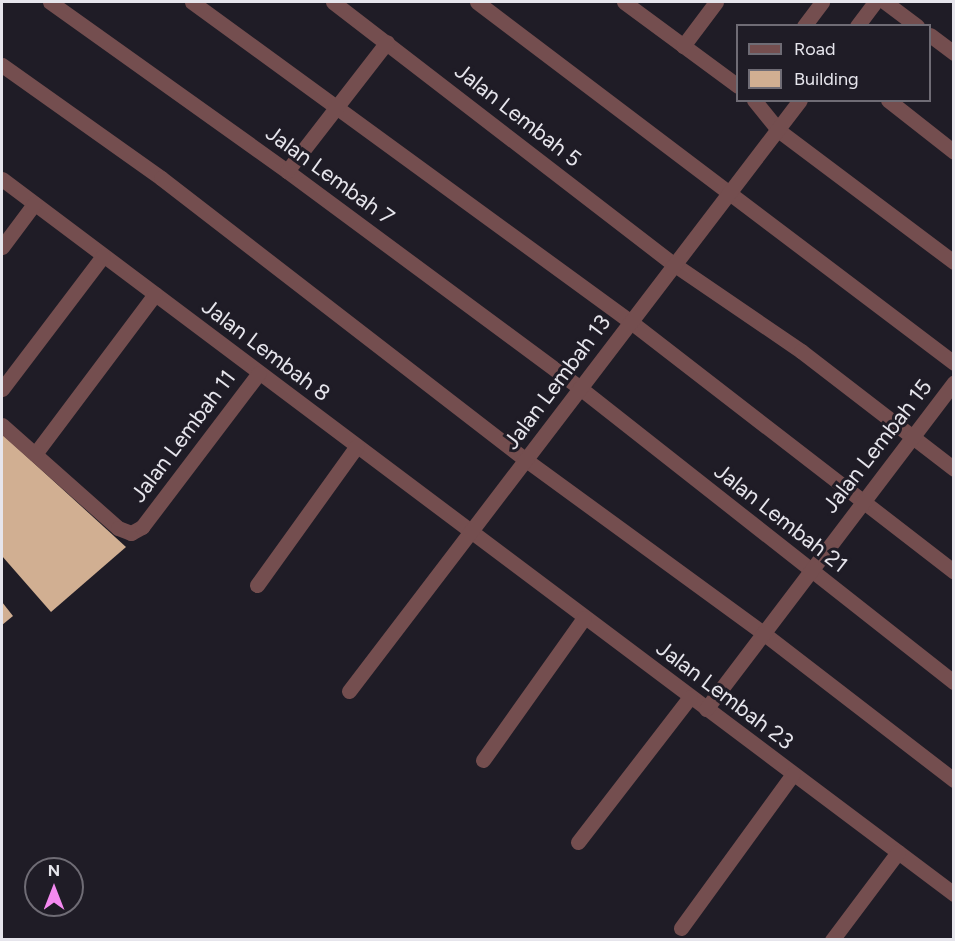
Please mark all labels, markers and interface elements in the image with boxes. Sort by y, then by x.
legend [736,24,931,102]
text: Road [794,38,835,60]
street label: Jalan Lembah 5 [450,58,586,172]
text: Building [794,68,859,90]
street label: Jalan Lembah 7 [261,120,399,230]
street label: Jalan Lembah 8 [197,293,335,407]
street label: Jalan Lembah 13 [498,310,616,454]
street label: Jalan Lembah 11 [125,365,241,507]
street label: Jalan Lembah 15 [817,374,937,518]
street label: Jalan Lembah 21 [709,458,853,578]
street label: Jalan Lembah 23 [651,635,799,755]
north arrow [24,857,84,917]
text: N [48,861,60,880]

